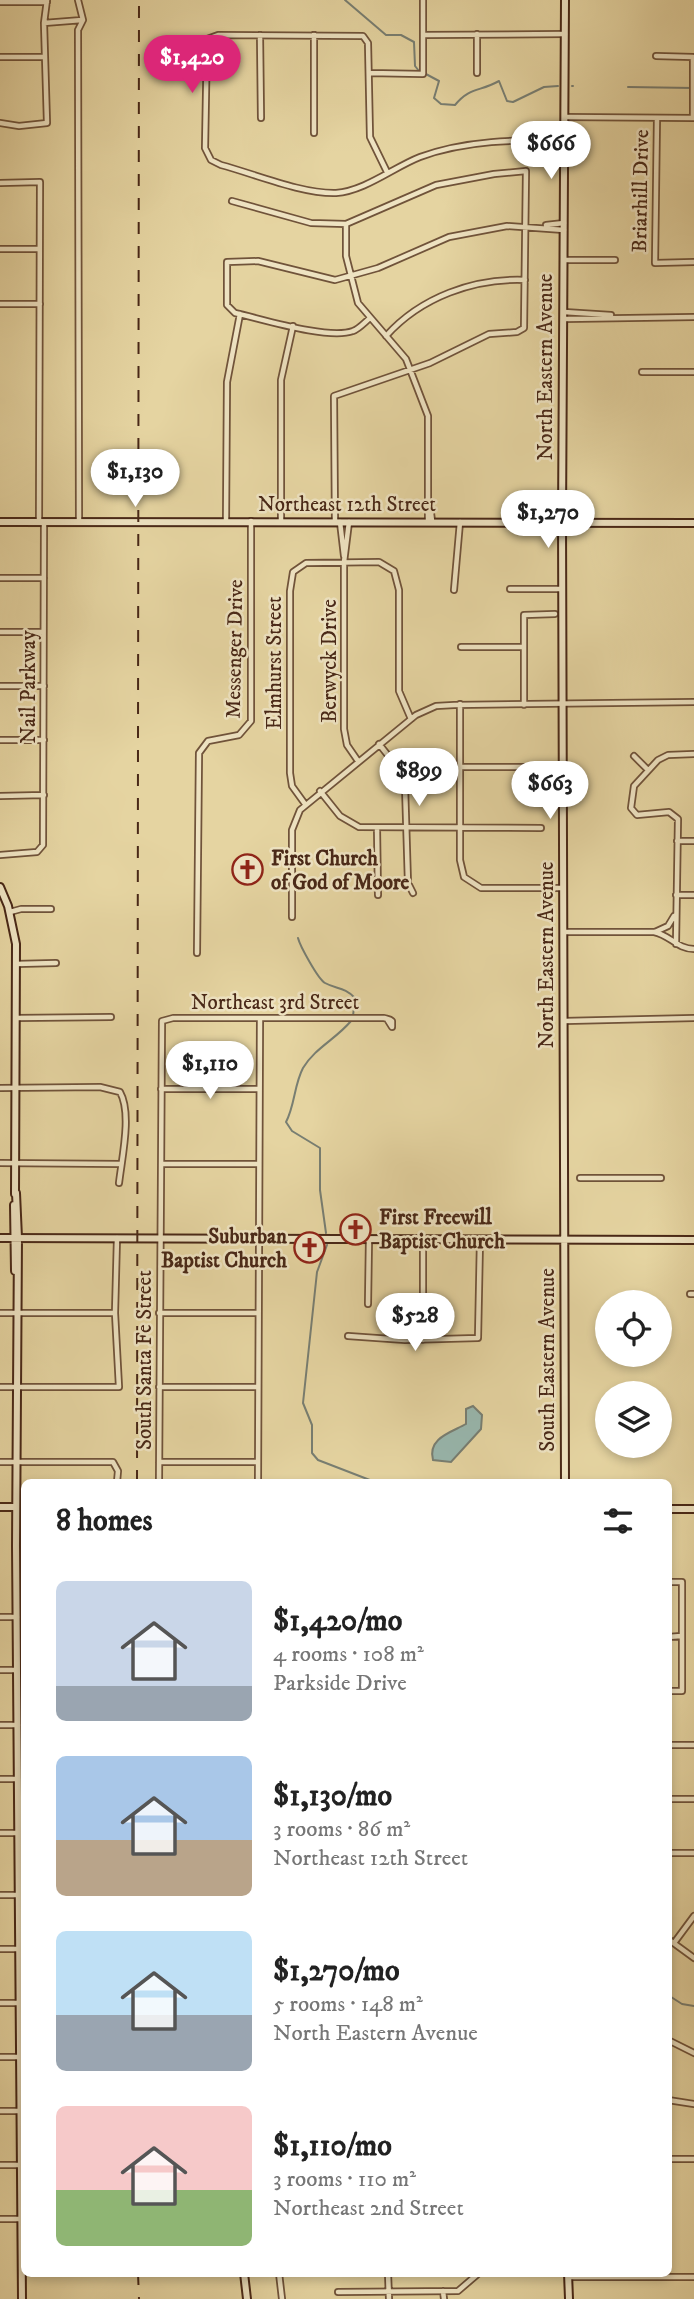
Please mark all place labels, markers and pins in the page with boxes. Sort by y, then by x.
pin: $1,420 [135,36,249,95]
pin: $666 [510,122,592,181]
pin: $1,130 [78,449,192,509]
pin: $1,270 [491,490,605,550]
pin: $899 [378,748,460,808]
pin: $663 [509,762,591,821]
place label: First Church of God of Moore [271,846,410,896]
church icon: First Church of God of Moore [231,853,265,887]
pin: $1,110 [153,1042,267,1101]
place label: First Freewill Baptist Church [379,1205,506,1255]
church icon: First Freewill Baptist Church [339,1212,373,1246]
place label: Suburban Baptist Church [161,1224,288,1274]
church icon: Suburban Baptist Church [293,1231,327,1265]
pin: $528 [374,1294,456,1353]

